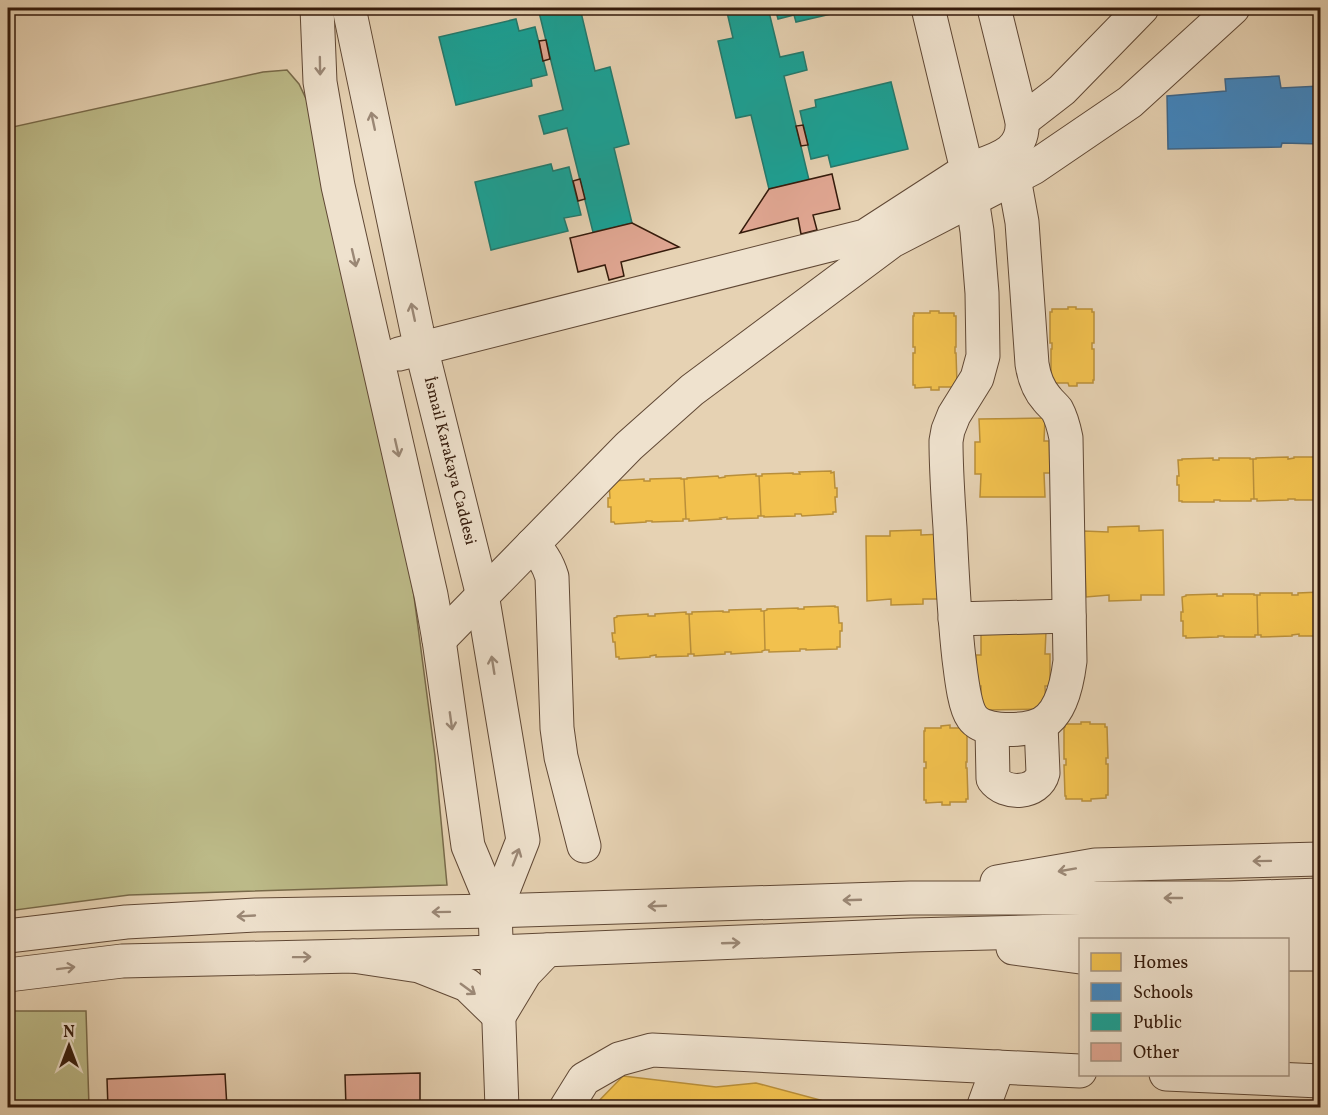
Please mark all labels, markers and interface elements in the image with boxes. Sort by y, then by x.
one-way arrow [314,55,326,75]
one-way arrow [367,111,378,131]
one-way arrow [349,248,361,267]
one-way arrow [406,302,418,321]
street label: İsmail Karakaya Caddesi [418,374,481,548]
one-way arrow [392,438,403,457]
one-way arrow [488,656,499,676]
one-way arrow [445,711,456,731]
one-way arrow [511,848,522,866]
one-way arrow [1253,855,1273,867]
one-way arrow [1058,865,1078,876]
one-way arrow [1163,892,1183,904]
one-way arrow [842,894,862,905]
one-way arrow [647,900,667,912]
one-way arrow [432,906,452,918]
one-way arrow [237,910,257,921]
one-way arrow [721,937,741,948]
legend [1079,938,1289,1076]
one-way arrow [292,951,312,963]
text: Homes [1133,951,1188,976]
one-way arrow [55,962,75,973]
text: Schools [1133,981,1193,1006]
one-way arrow [460,982,476,995]
text: Public [1133,1011,1182,1036]
north arrow [39,1016,99,1076]
text: N [63,1022,75,1044]
text: Other [1133,1041,1180,1066]

